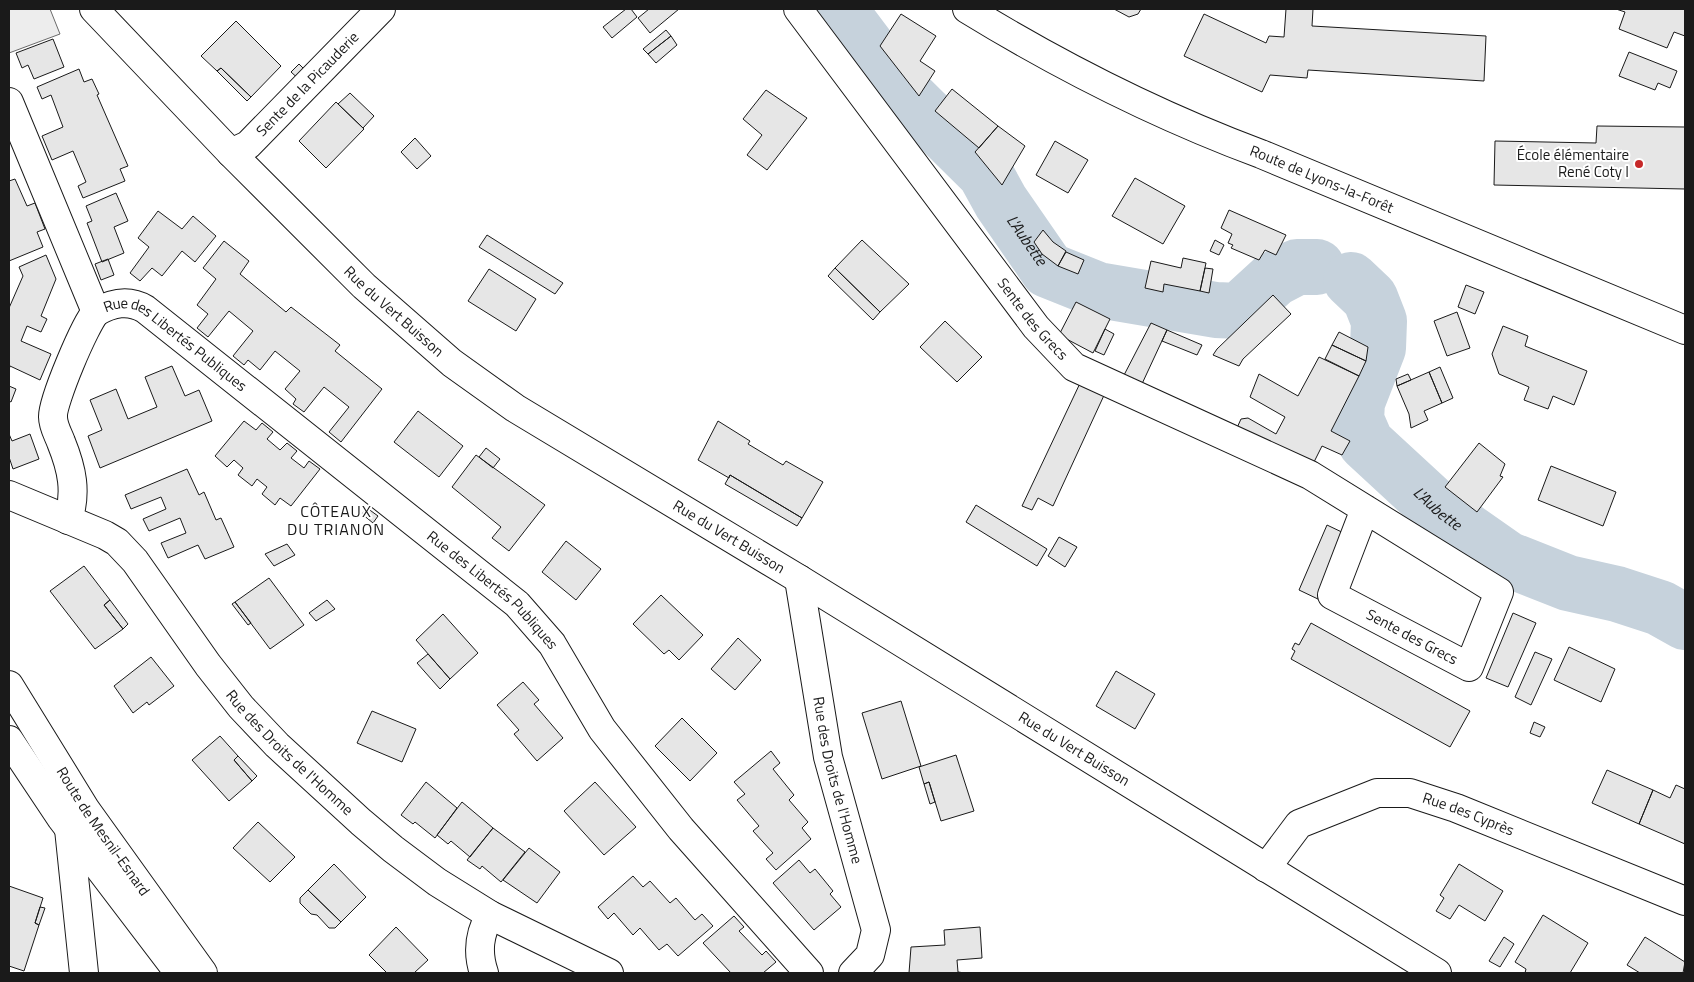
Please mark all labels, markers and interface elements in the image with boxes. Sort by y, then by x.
street label: Sente de la Picauderie [250,26,364,141]
street label: Route de Lyons-la-Forêt [1247,139,1398,219]
place label: École élémentaire René Coty I [1517,143,1629,183]
marker: École élémentaire René Coty I [1633,158,1645,170]
water label: L'Aubette [1001,210,1054,272]
street label: Rue du Vert Buisson [339,260,449,362]
street label: Sente des Grecs [992,273,1074,365]
street label: Rue des Libertés Publiques [100,291,252,397]
water label: L'Aubette [1408,481,1468,537]
street label: Rue du Vert Buisson [669,494,790,579]
district label: CÔTEAUX DU TRIANON [287,499,385,541]
street label: Rue des Libertés Publiques [422,525,565,653]
street label: Sente des Grecs [1362,603,1462,670]
street label: Rue des Droits de l'Homme [220,684,359,821]
street label: Rue des Droits de l'Homme [807,695,869,866]
street label: Rue du Vert Buisson [1014,705,1135,792]
street label: Route de Mesnil-Esnard [51,762,156,900]
street label: Rue des Cyprès [1420,786,1518,842]

